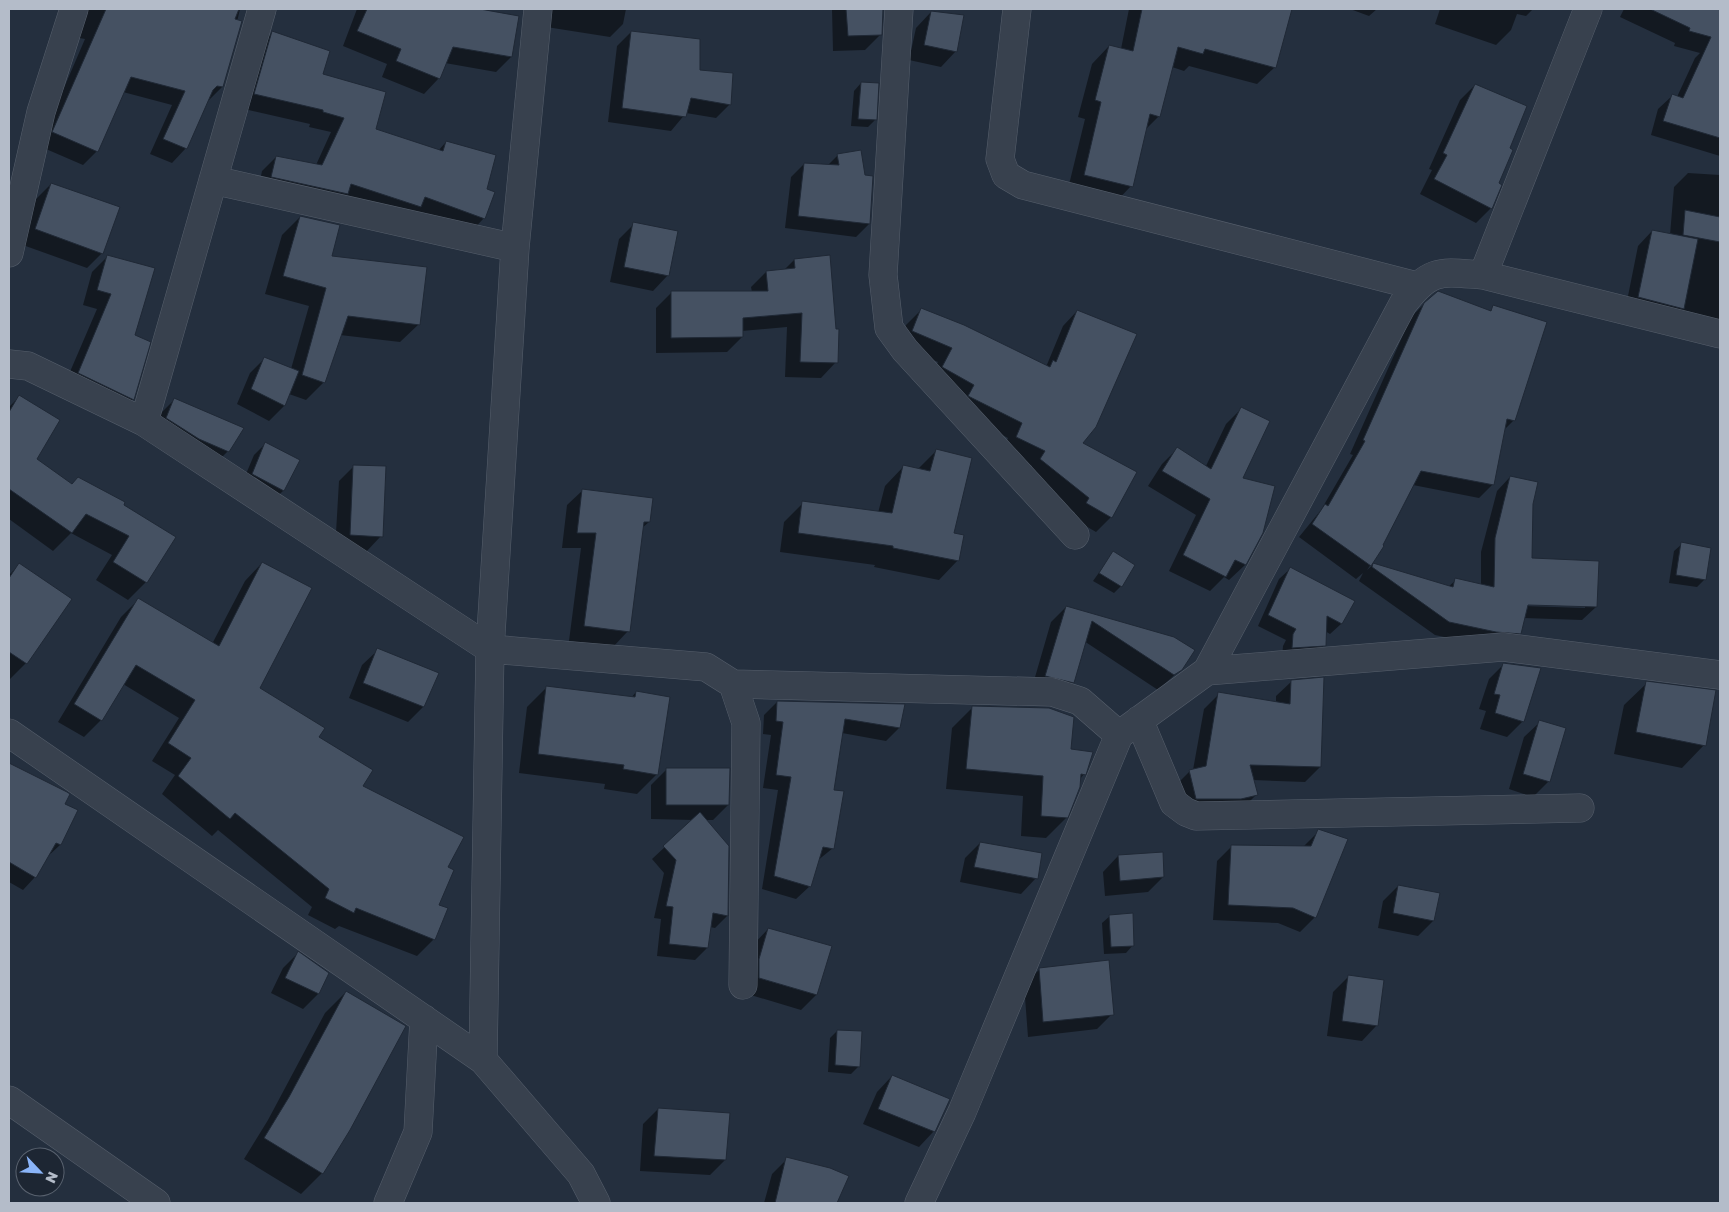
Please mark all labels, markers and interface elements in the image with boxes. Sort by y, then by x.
north arrow [15,1147,65,1197]
text: N [42,1169,62,1186]

